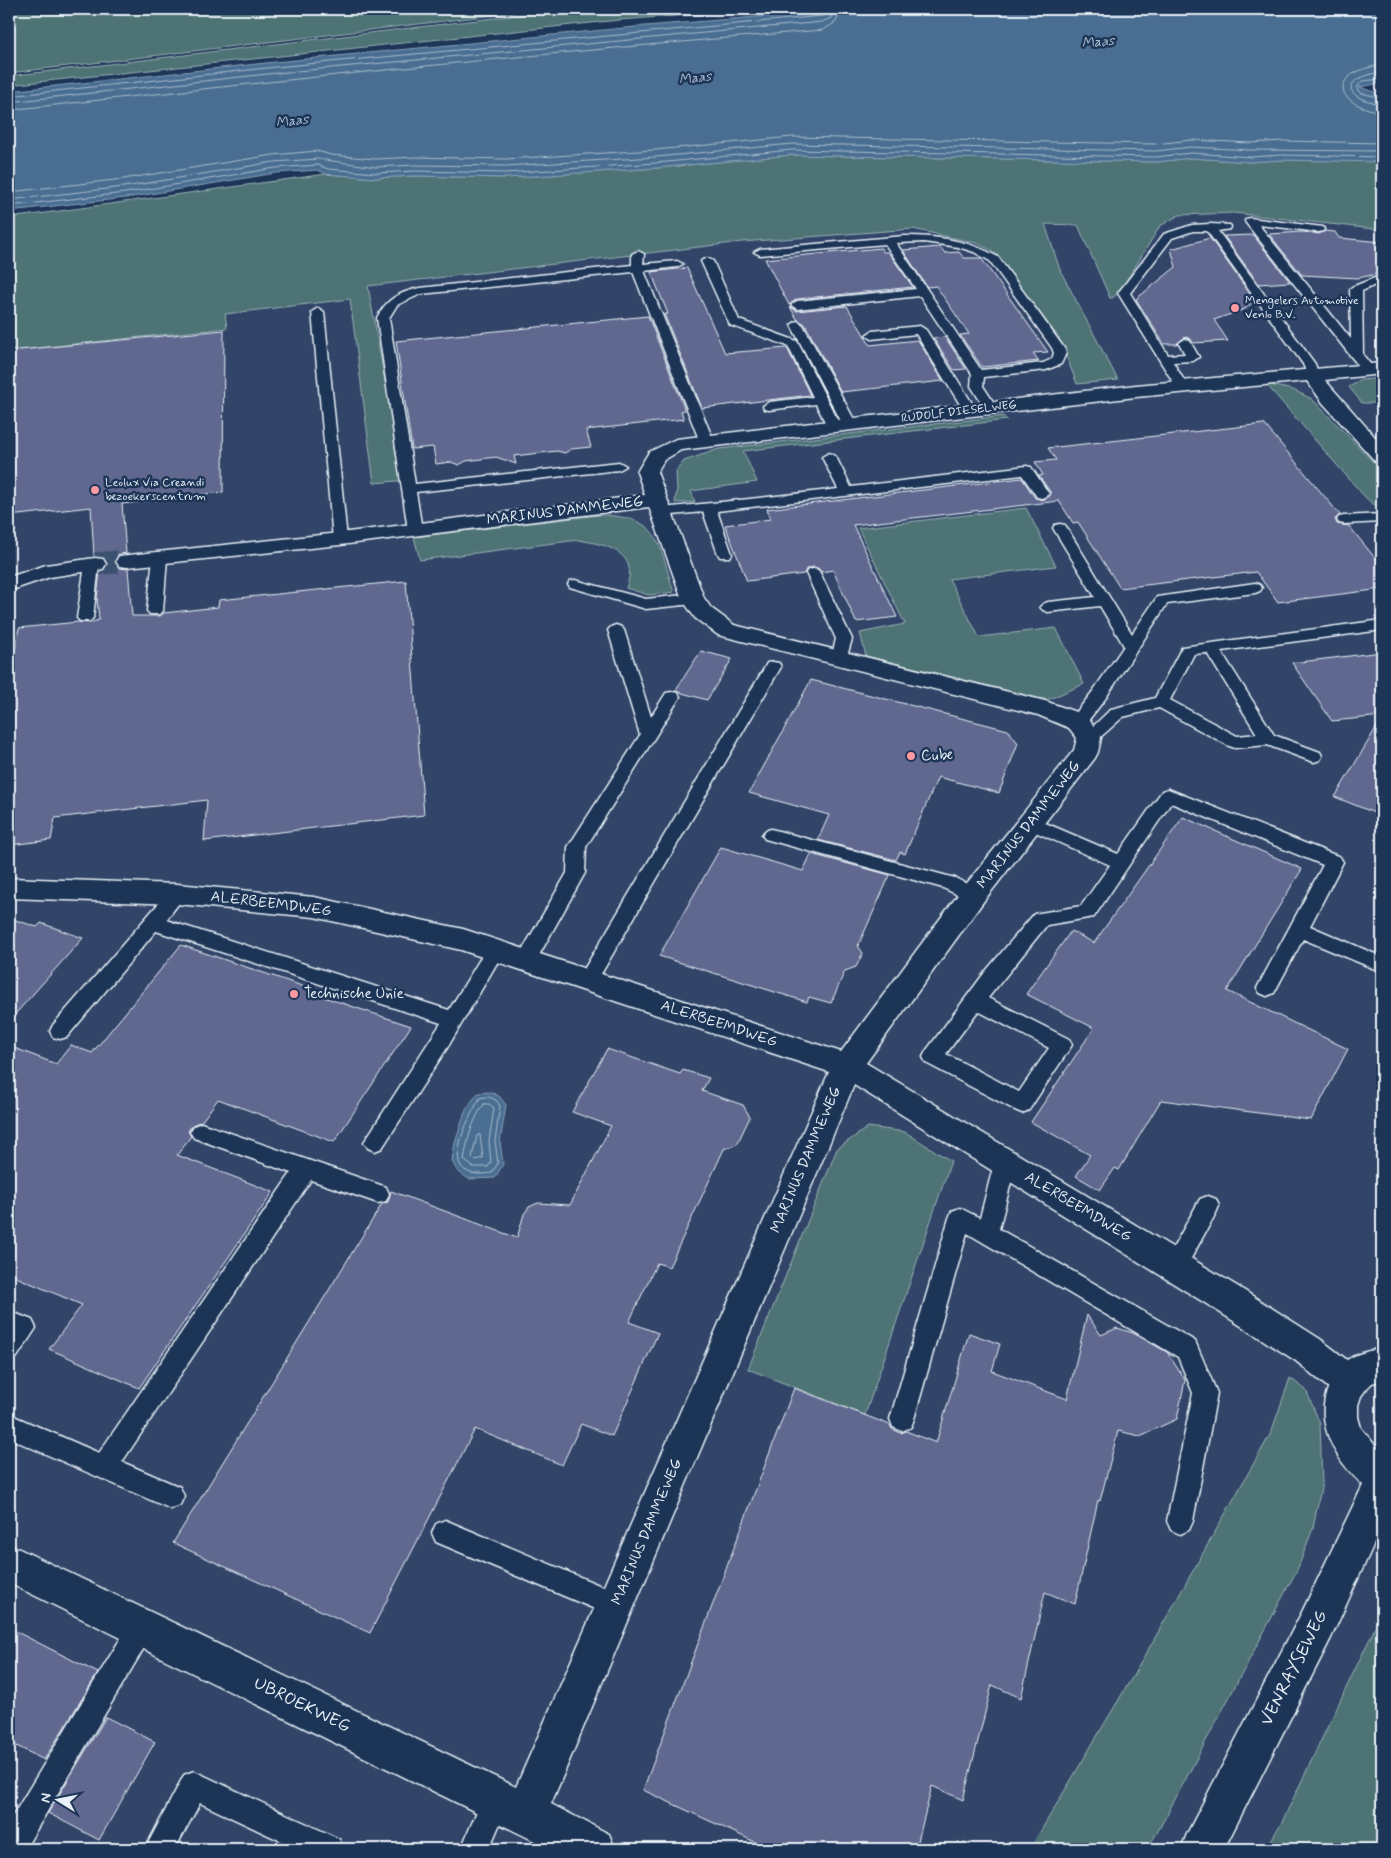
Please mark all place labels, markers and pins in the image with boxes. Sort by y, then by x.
place label: Mengelers Automotive Venlo B.V. [1245,293,1359,323]
marker: Mengelers Automotive Venlo B.V. [1229,302,1241,314]
place label: Leolux Via Creandi bezoekerscentrum [105,475,206,505]
marker: Leolux Via Creandi bezoekerscentrum [89,484,101,496]
place label: Cube [921,746,953,766]
marker: Cube [905,750,917,762]
place label: Technische Unie [304,984,404,1004]
marker: Technische Unie [288,988,300,1000]

